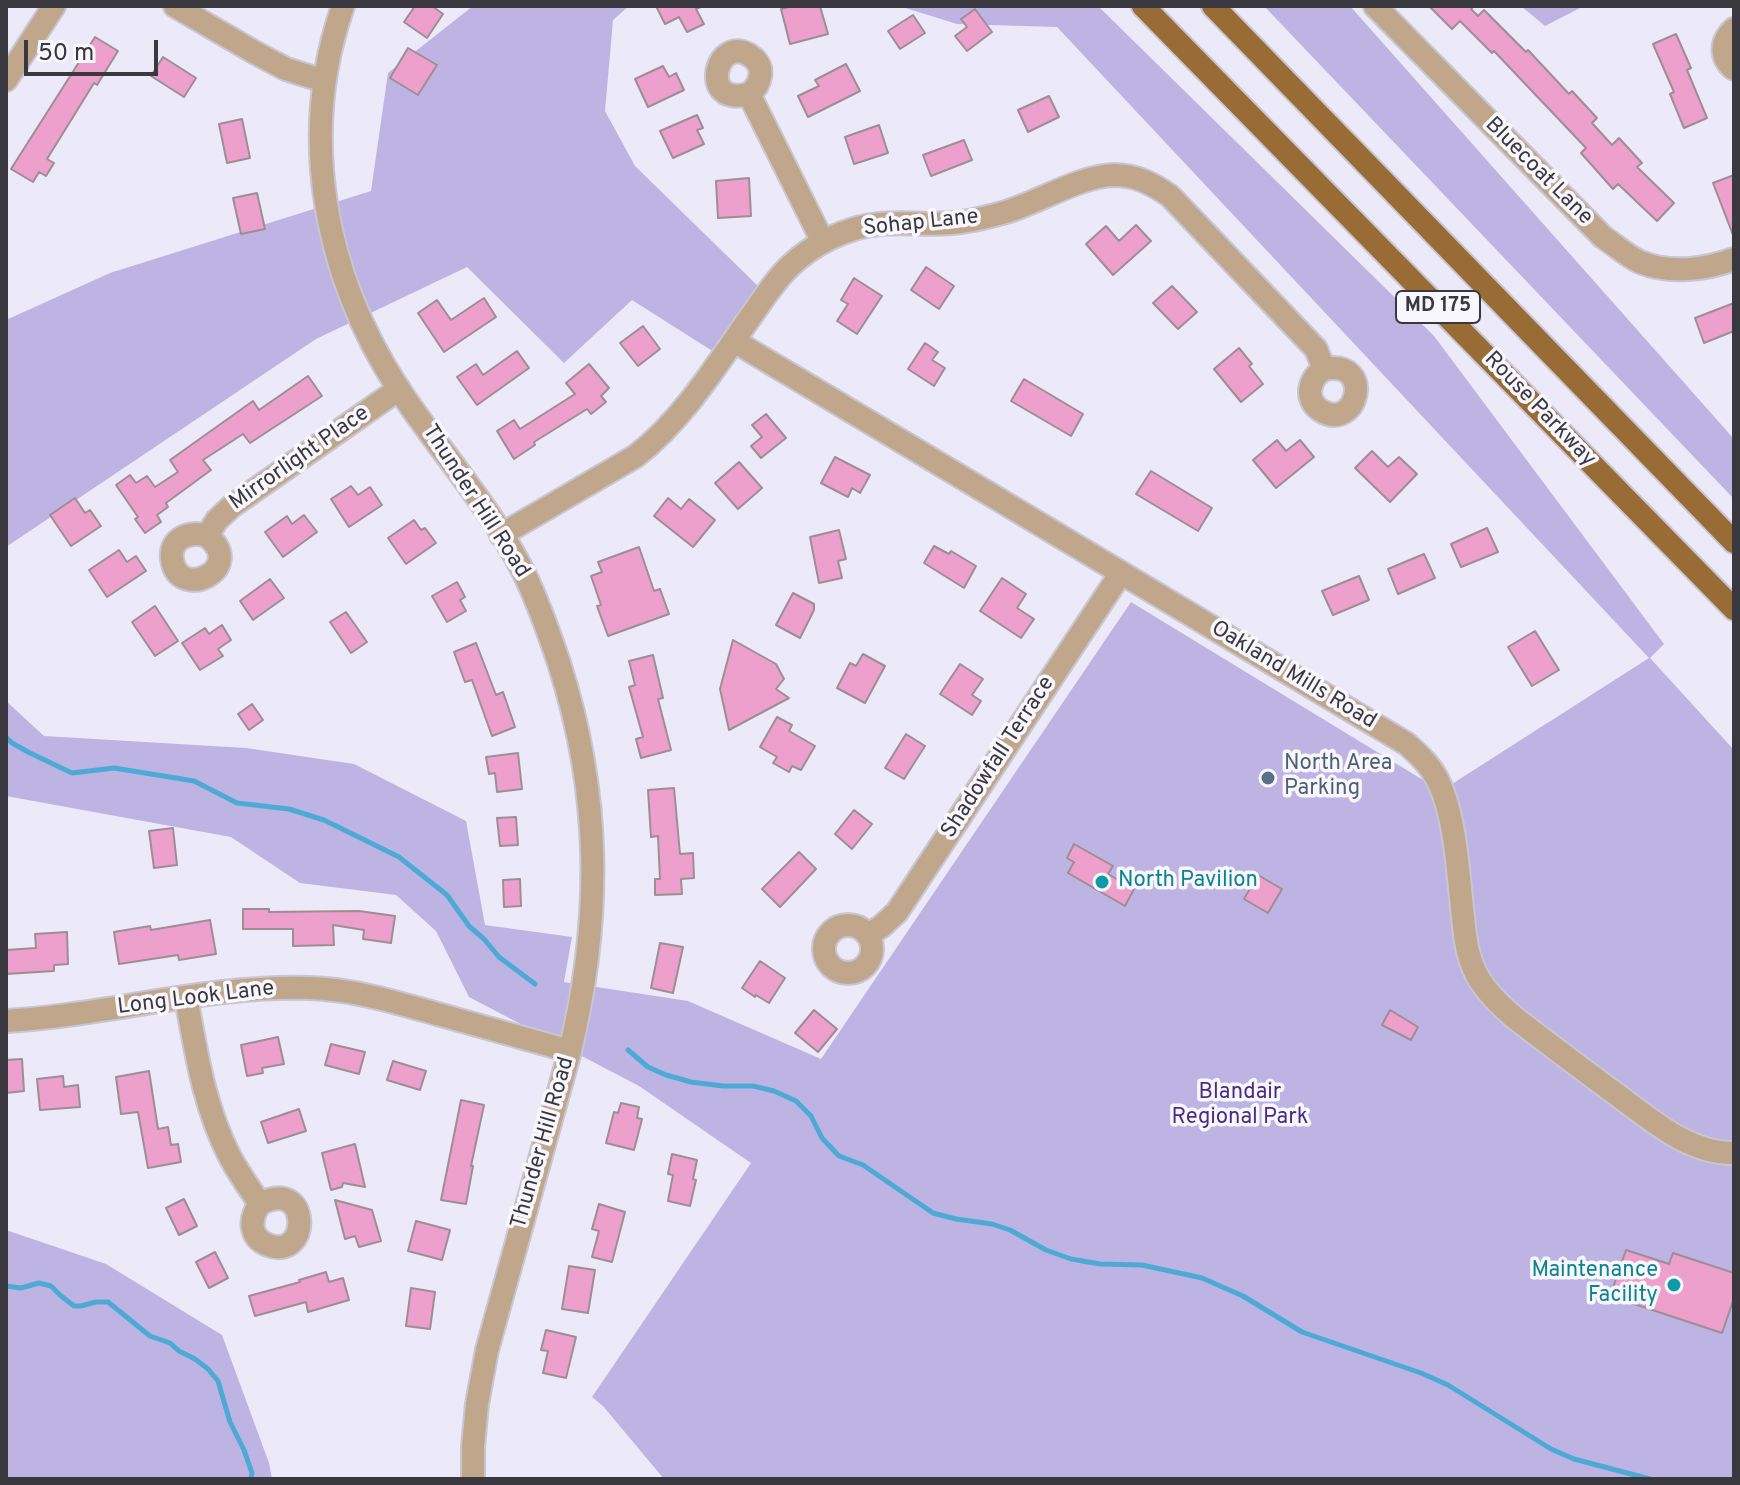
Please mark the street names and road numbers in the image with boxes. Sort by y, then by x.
street label: Bluecoat Lane [1478,112,1598,232]
street label: Sohap Lane [862,205,980,243]
road number: MD 175 [1396,291,1480,323]
street label: Rouse Parkway [1478,347,1600,473]
street label: Mirrorlight Place [225,401,375,517]
street label: Thunder Hill Road [416,420,534,584]
street label: Oakland Mills Road [1206,616,1380,736]
street label: Shadowfall Terrace [937,672,1061,844]
street label: Long Look Lane [116,976,276,1022]
street label: Thunder Hill Road [507,1054,581,1232]

